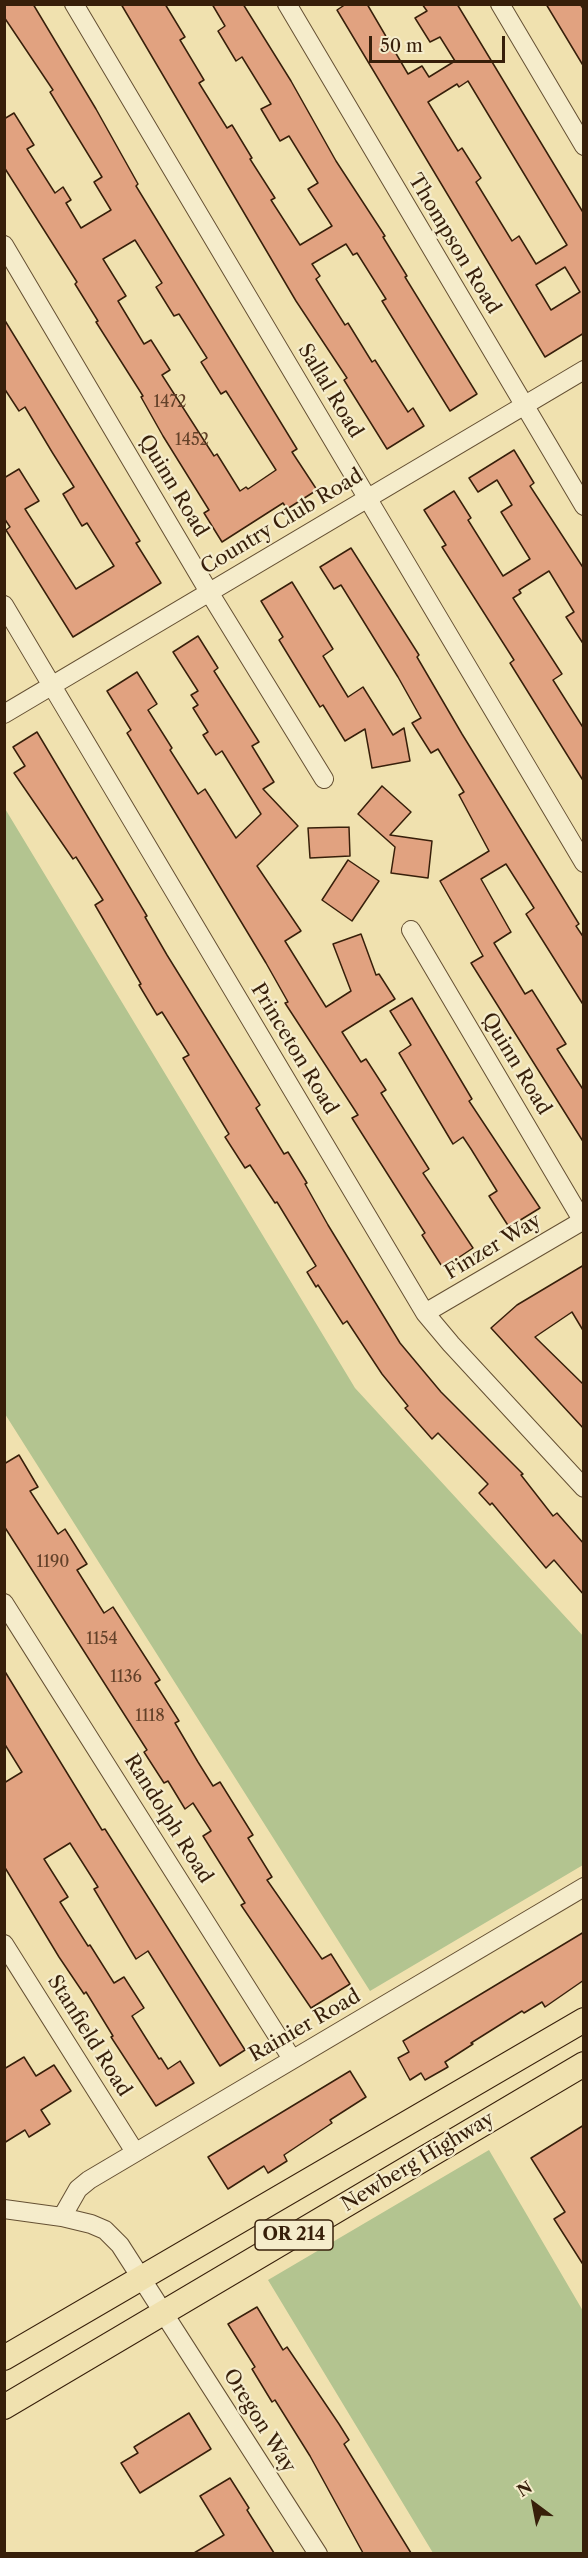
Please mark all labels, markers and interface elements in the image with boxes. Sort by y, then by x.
scale bar [372,24,508,62]
text: 50 m [380,35,423,57]
street label: Thompson Road [403,170,505,318]
street label: Sallal Road [293,340,367,442]
house number: 1472 [153,392,187,412]
house number: 1452 [175,430,209,450]
street label: Quinn Road [133,431,213,541]
street label: Country Club Road [197,464,367,580]
street label: Princeton Road [245,979,343,1119]
street label: Quinn Road [476,1009,556,1119]
street label: Finzer Way [440,1209,546,1285]
house number: 1190 [37,1552,69,1572]
house number: 1154 [86,1629,118,1649]
house number: 1136 [110,1667,142,1687]
house number: 1118 [135,1706,165,1726]
street label: Randolph Road [119,1750,217,1888]
street label: Stanfield Road [42,1971,136,2101]
street label: Rainier Road [245,1985,365,2067]
street label: Newberg Highway [337,2107,499,2217]
road number: OR 214 [255,2220,333,2250]
street label: Oregon Way [218,2365,300,2477]
north arrow [504,2474,564,2534]
text: N [513,2477,536,2501]

